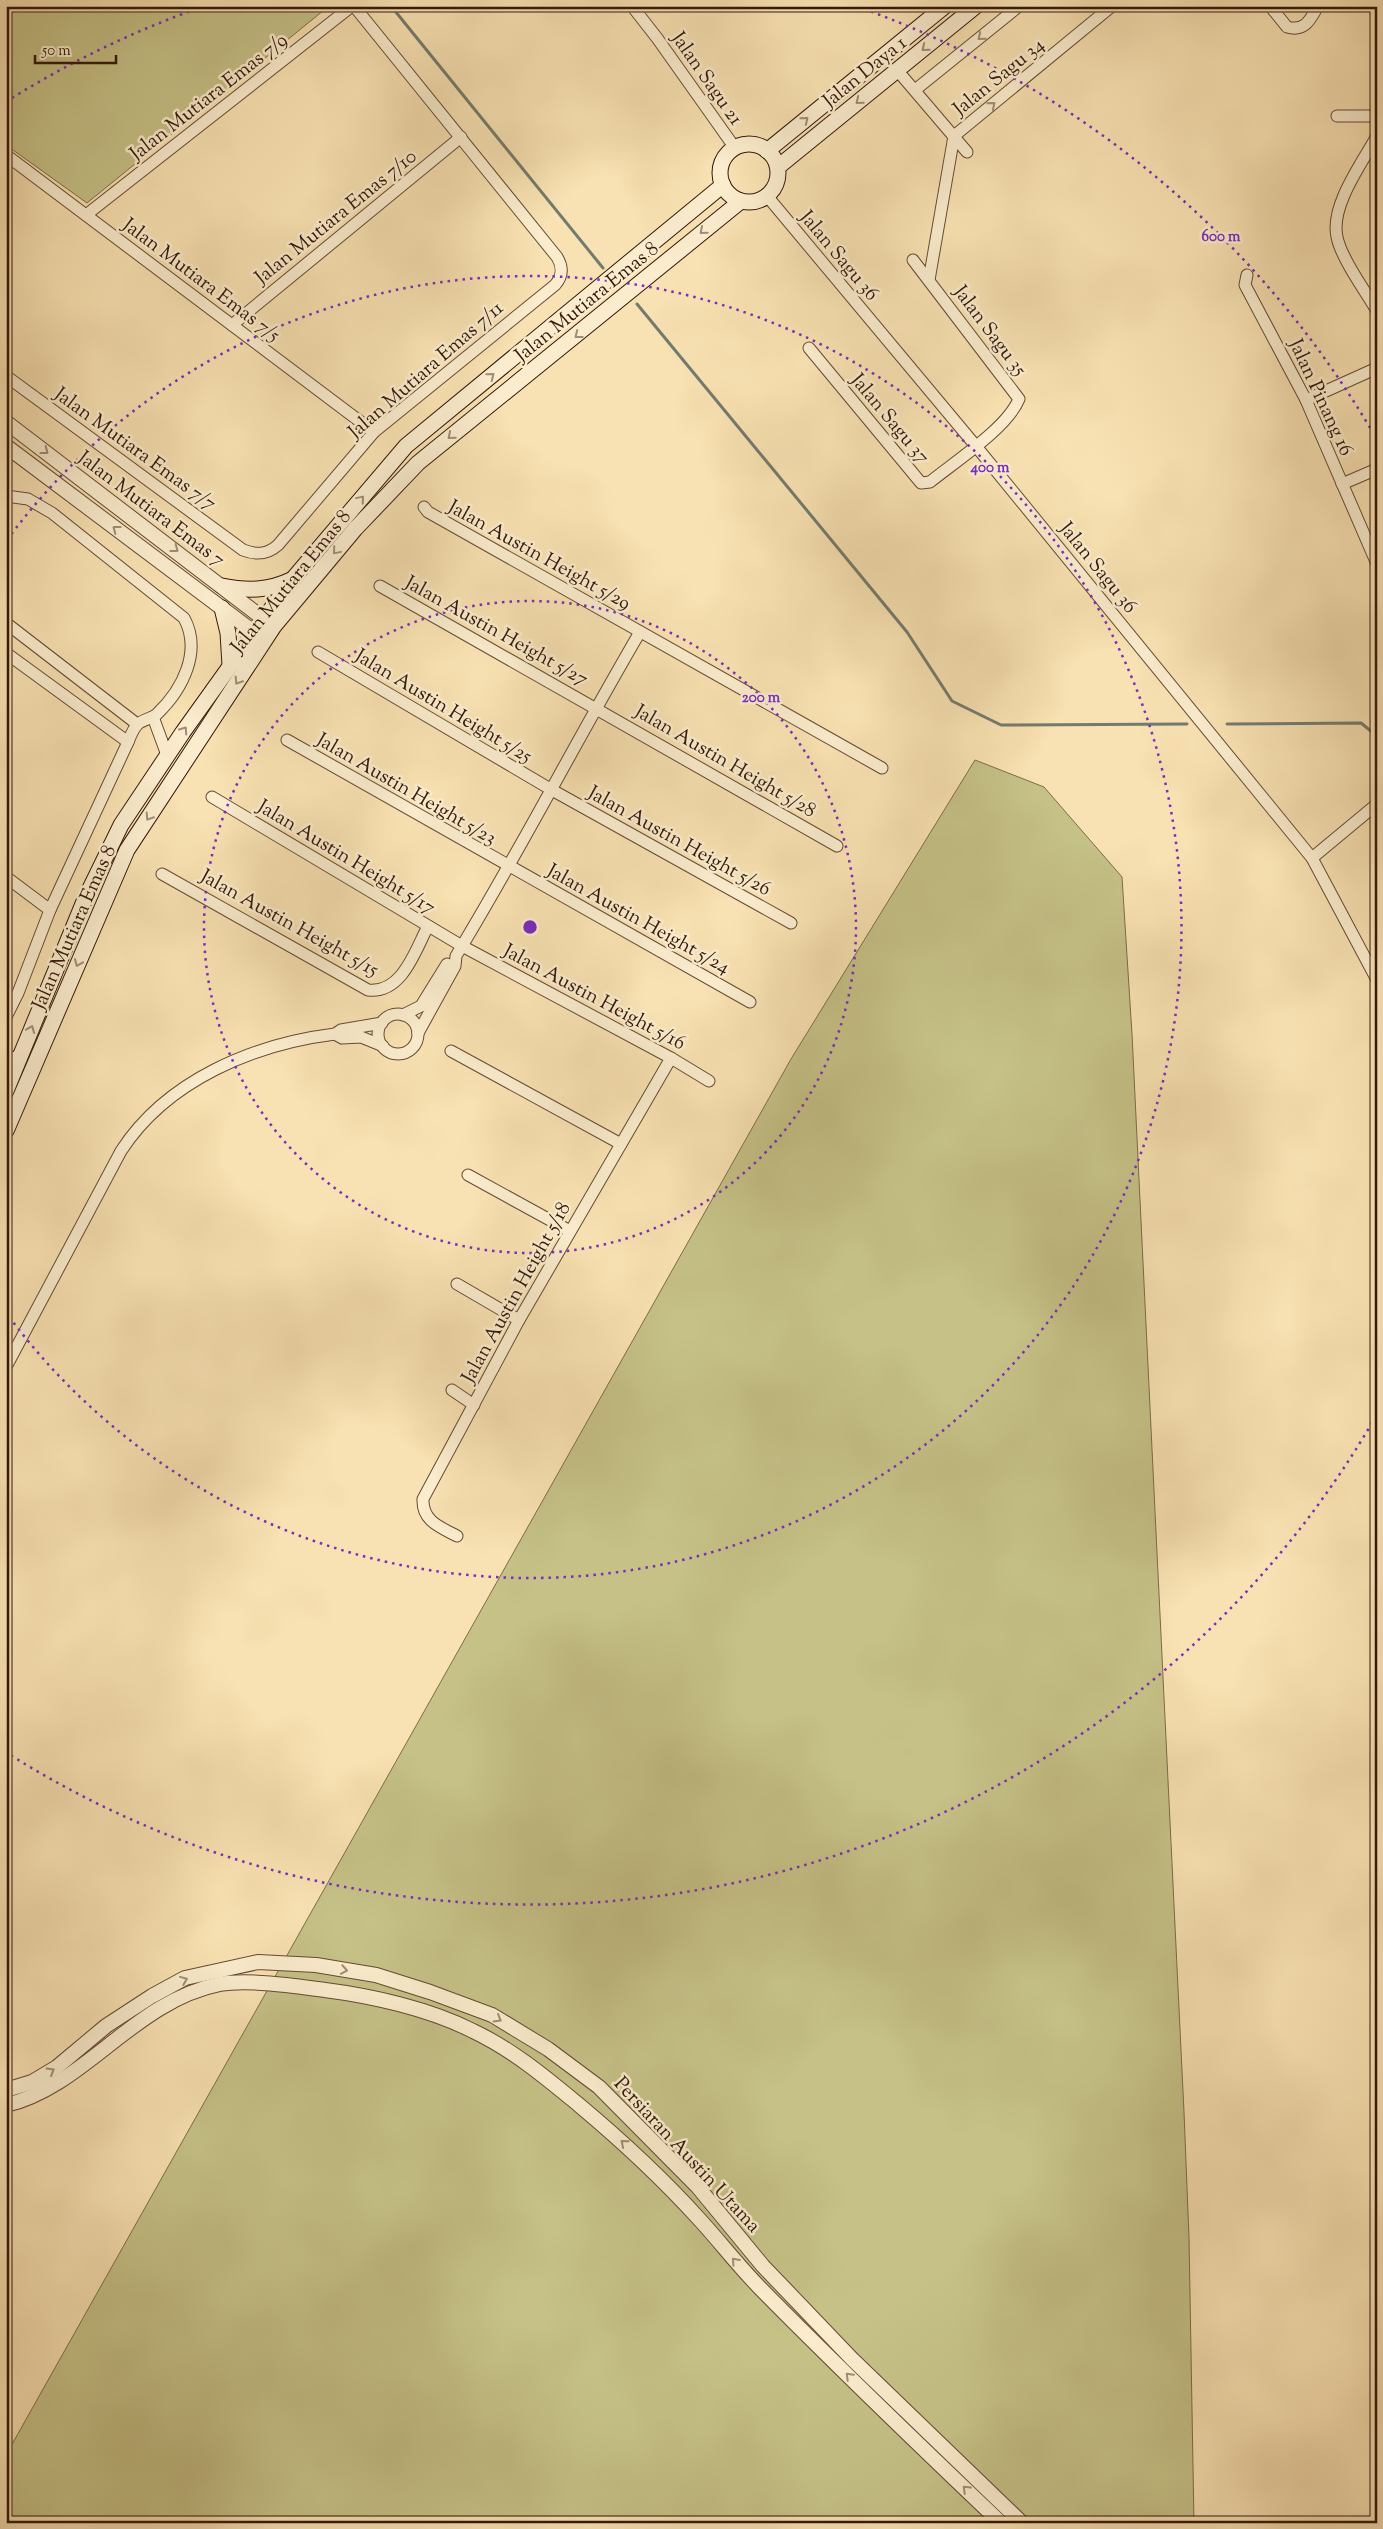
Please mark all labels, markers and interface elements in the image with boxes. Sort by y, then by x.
street label: Jalan Sagu 21 [662,26,749,132]
street label: Jalan Mutiara Emas 7/9 [124,27,295,170]
street label: Jalan Daya 1 [816,30,914,117]
one-way arrow [978,31,987,39]
scale bar [35,32,116,64]
street label: Jalan Sagu 34 [947,32,1052,125]
text: 50 m [41,41,71,62]
one-way arrow [921,42,930,51]
one-way arrow [856,95,865,104]
one-way arrow [986,102,995,111]
one-way arrow [799,118,808,126]
street label: Jalan Mutiara Emas 7/10 [248,143,424,293]
street label: Jalan Sagu 36 [791,204,885,308]
street label: Jalan Mutiara Emas 7/5 [115,211,286,350]
one-way arrow [700,226,709,234]
text: 600 m [1202,227,1241,248]
street label: Jalan Mutiara Emas 8 [509,236,666,371]
street label: Jalan Sagu 35 [945,279,1033,383]
street label: Jalan Mutiara Emas 7/11 [342,295,511,447]
one-way arrow [574,329,584,338]
street label: Jalan Pinang 16 [1280,334,1360,461]
street label: Jalan Sagu 37 [842,367,936,471]
one-way arrow [486,372,495,381]
street label: Jalan Mutiara Emas 7/7 [50,381,222,515]
one-way arrow [447,430,456,439]
street label: Jalan Mutiara Emas 7 [74,445,230,571]
one-way arrow [39,446,48,454]
text: 400 m [970,458,1010,479]
street label: Jalan Austin Height 5/29 [441,493,636,619]
one-way arrow [355,496,364,505]
street label: Jalan Mutiara Emas 8 [224,504,359,662]
street label: Jalan Sagu 36 [1051,516,1143,621]
one-way arrow [112,526,122,535]
one-way arrow [169,544,178,552]
one-way arrow [333,546,342,555]
street label: Jalan Austin Height 5/27 [398,569,593,695]
street label: Jalan Austin Height 5/25 [348,642,537,772]
one-way arrow [234,675,244,684]
text: 200 m [742,688,781,709]
street label: Jalan Austin Height 5/28 [628,698,821,826]
one-way arrow [178,726,187,736]
street label: Jalan Austin Height 5/23 [309,726,501,854]
street label: Jalan Austin Height 5/26 [581,779,776,905]
street label: Jalan Austin Height 5/17 [250,793,440,923]
one-way arrow [146,811,155,820]
street label: Jalan Mutiara Emas 8 [25,841,125,1016]
street label: Jalan Austin Height 5/24 [540,857,735,983]
street label: Jalan Austin Height 5/15 [193,863,383,985]
centre of rings [521,918,539,936]
street label: Jalan Austin Height 5/16 [496,937,690,1059]
one-way arrow [74,958,85,967]
one-way arrow [25,1025,36,1034]
street label: Jalan Austin Height 5/18 [455,1197,579,1390]
one-way arrow [340,1964,348,1974]
one-way arrow [179,1975,188,1986]
one-way arrow [493,2013,502,2023]
one-way arrow [45,2067,54,2077]
street label: Persiaran Austin Utama [606,2071,766,2240]
one-way arrow [620,2139,629,2148]
one-way arrow [732,2257,741,2266]
one-way arrow [846,2373,855,2382]
one-way arrow [963,2486,972,2495]

